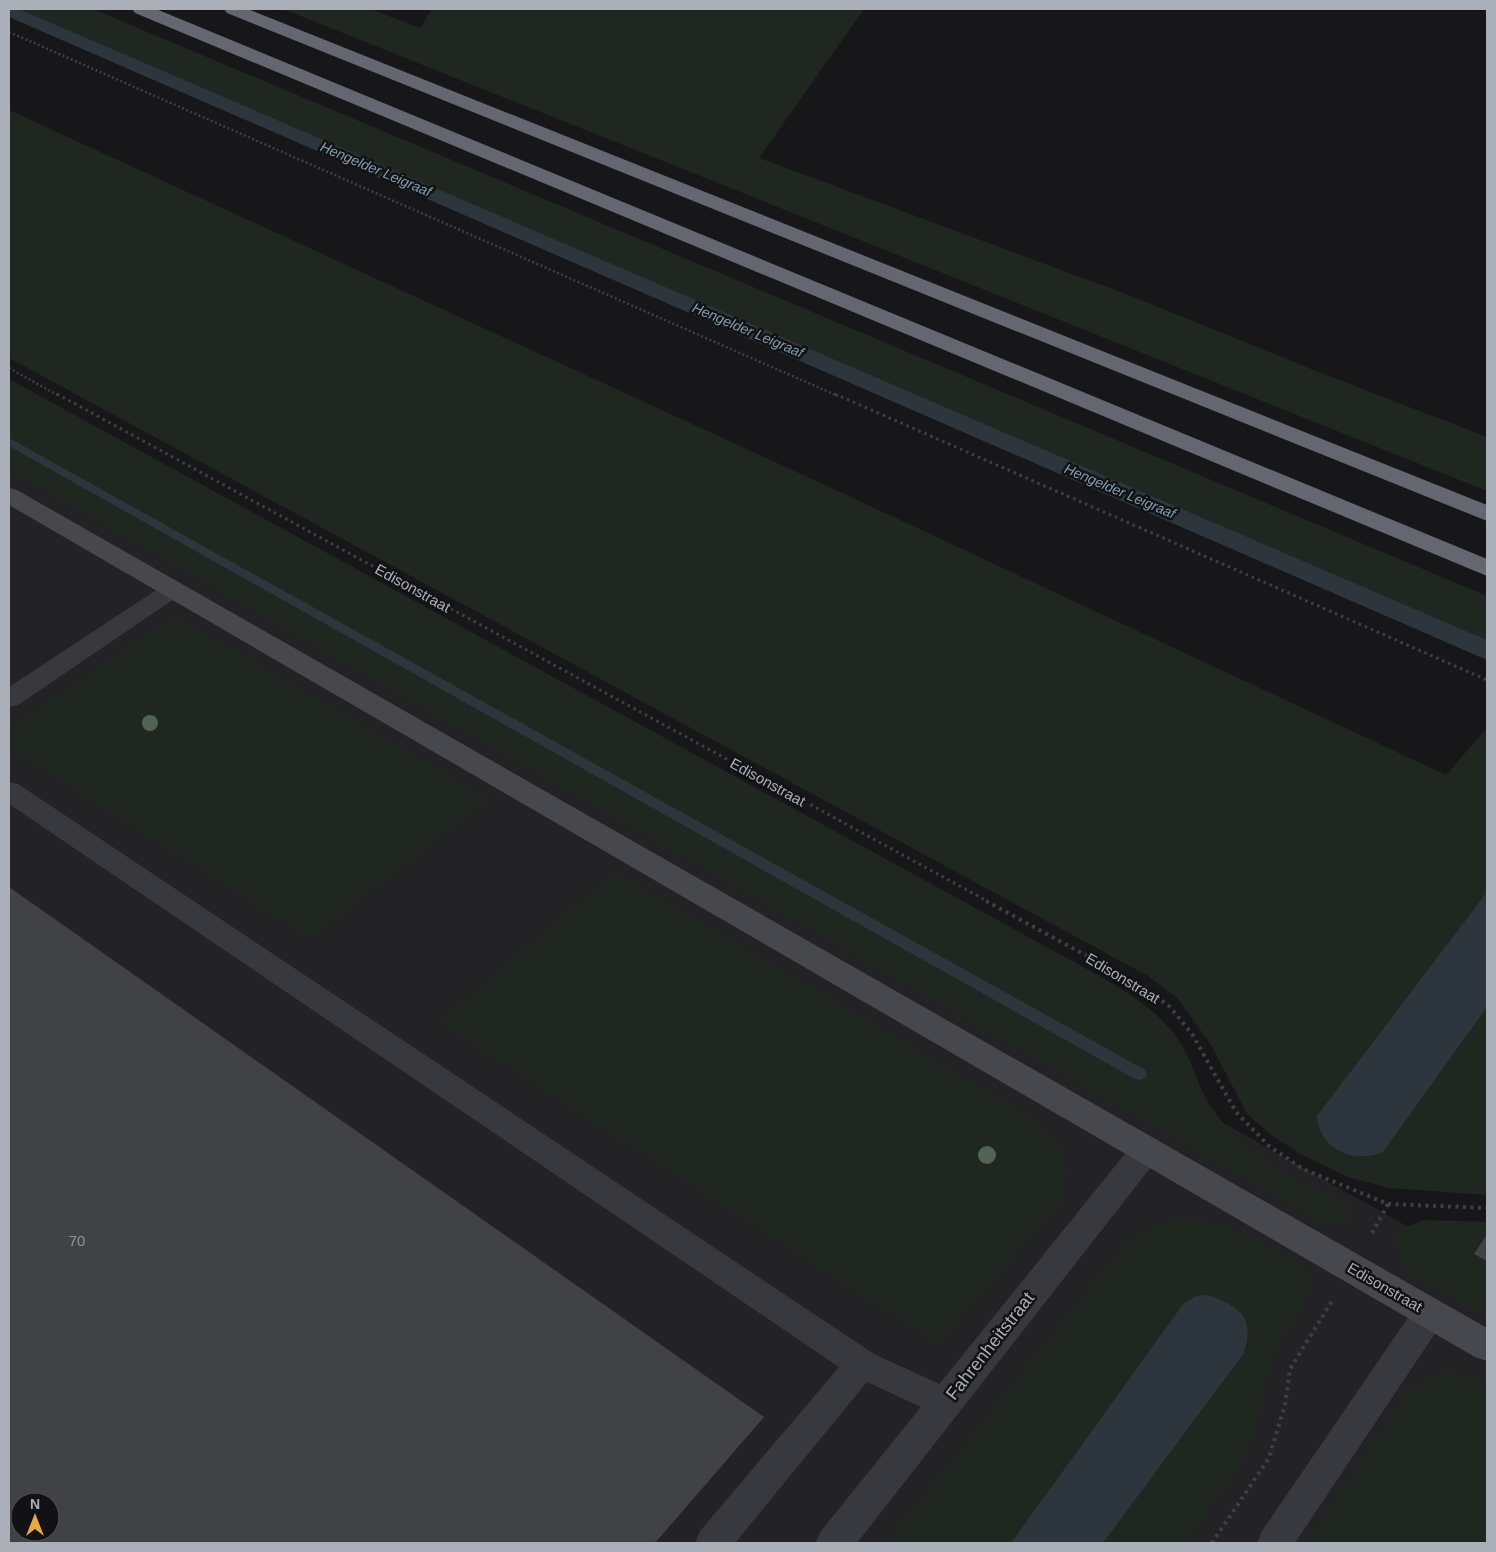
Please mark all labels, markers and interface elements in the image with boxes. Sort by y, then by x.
water label: Hengelder Leigraaf [318,138,436,200]
water label: Hengelder Leigraaf [690,299,808,361]
water label: Hengelder Leigraaf [1062,460,1180,522]
street label: Edisonstraat [372,560,454,616]
street label: Edisonstraat [727,754,809,810]
street label: Edisonstraat [1083,949,1164,1007]
house number: 70 [69,1232,85,1249]
street label: Edisonstraat [1345,1259,1426,1316]
street label: Fahrenheitstraat [942,1288,1038,1404]
north arrow [10,1492,60,1542]
text: N [30,1496,40,1512]

